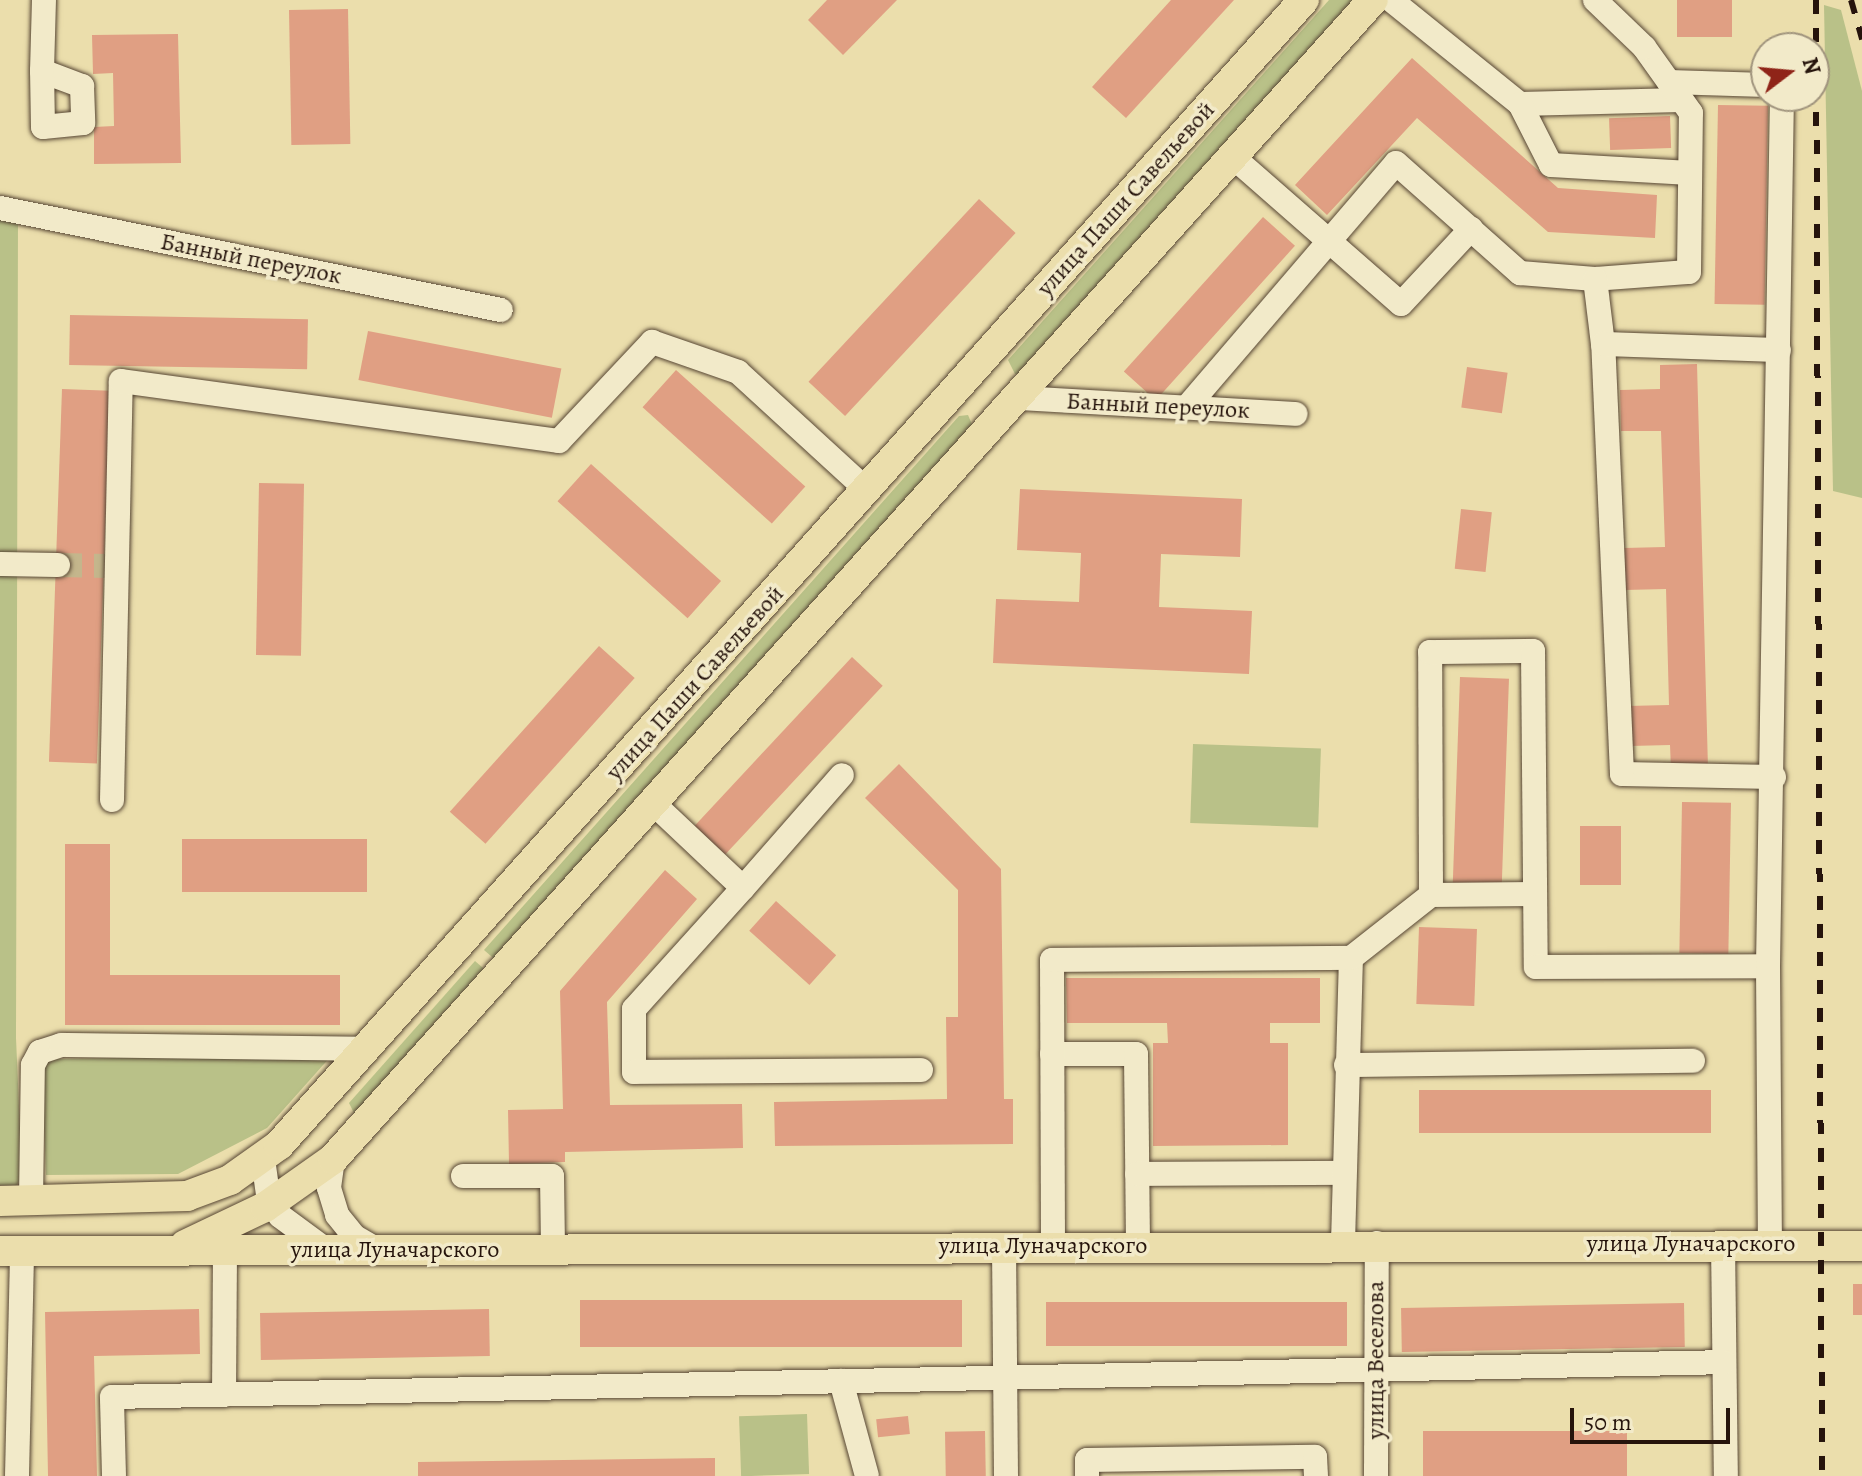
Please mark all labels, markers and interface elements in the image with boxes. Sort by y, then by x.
north arrow [1750,32,1830,112]
text: N [1795,54,1828,78]
street label: улица Паши Савельевой [1031,96,1221,302]
street label: Банный переулок [158,227,344,291]
street label: Банный переулок [1066,387,1250,425]
street label: улица Паши Савельевой [600,580,790,786]
street label: улица Луначарского [1587,1230,1795,1258]
street label: улица Луначарского [939,1232,1147,1260]
street label: улица Луначарского [291,1236,499,1264]
street label: улица Веселова [1362,1281,1390,1439]
scale bar [1574,1392,1734,1442]
text: 50 m [1584,1406,1632,1438]

